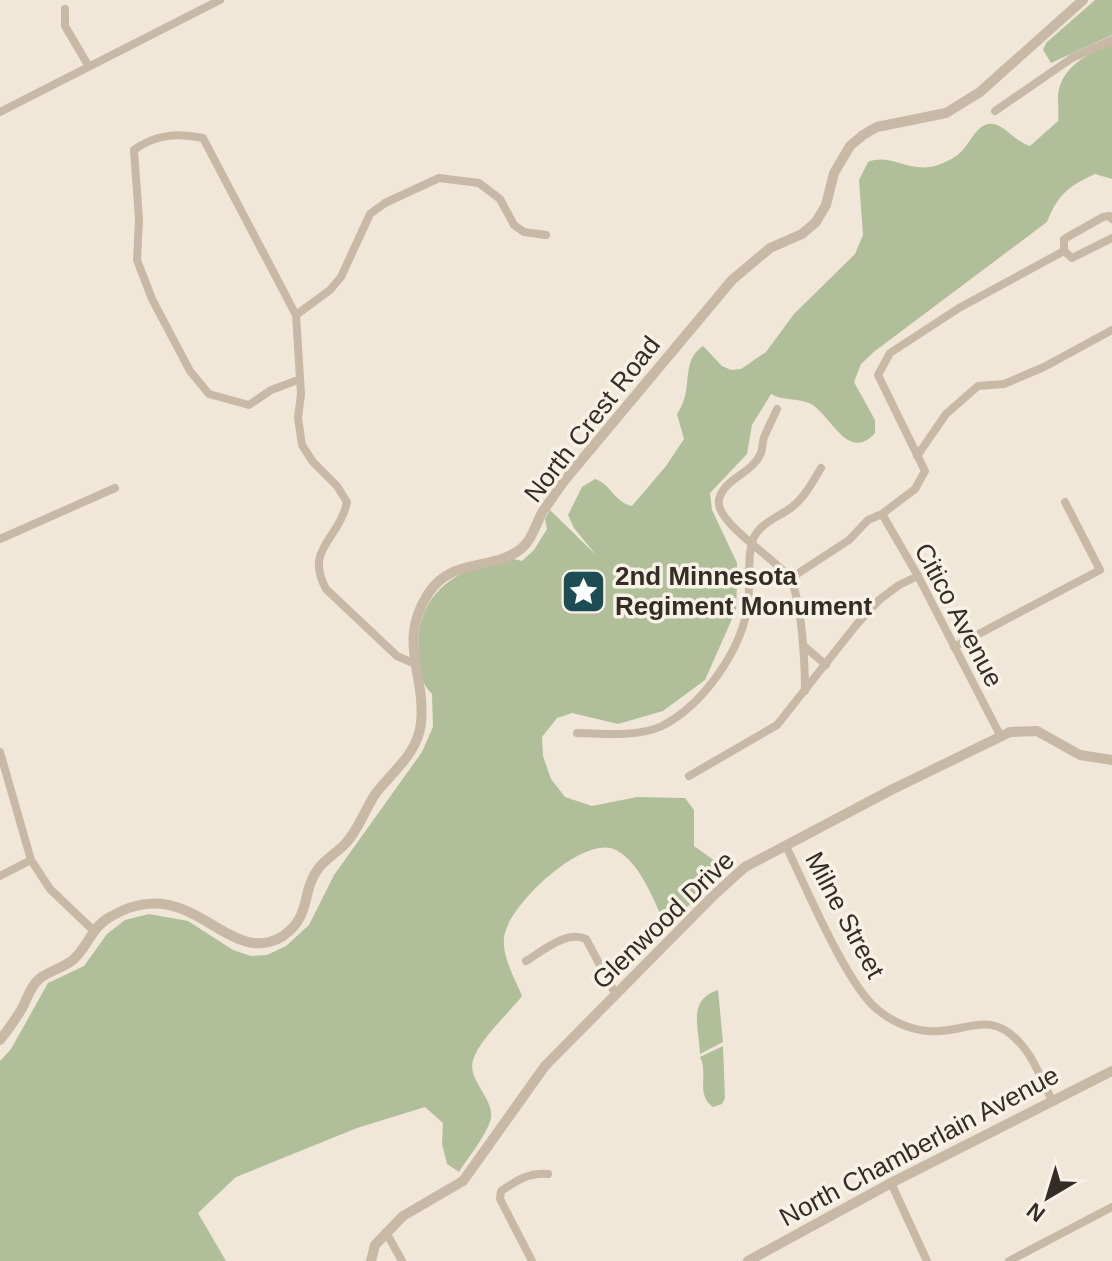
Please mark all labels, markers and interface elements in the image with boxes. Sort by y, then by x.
street label: North Crest Road [518,330,666,508]
street label: Citico Avenue [909,538,1009,692]
place label: 2nd Minnesota Regiment Monument [615,561,872,621]
place icon: 2nd Minnesota Regiment Monument [560,567,608,615]
street label: Glenwood Drive [586,845,740,995]
street label: Milne Street [799,847,891,984]
street label: North Chamberlain Avenue [773,1059,1065,1233]
north arrow [1008,1157,1088,1237]

